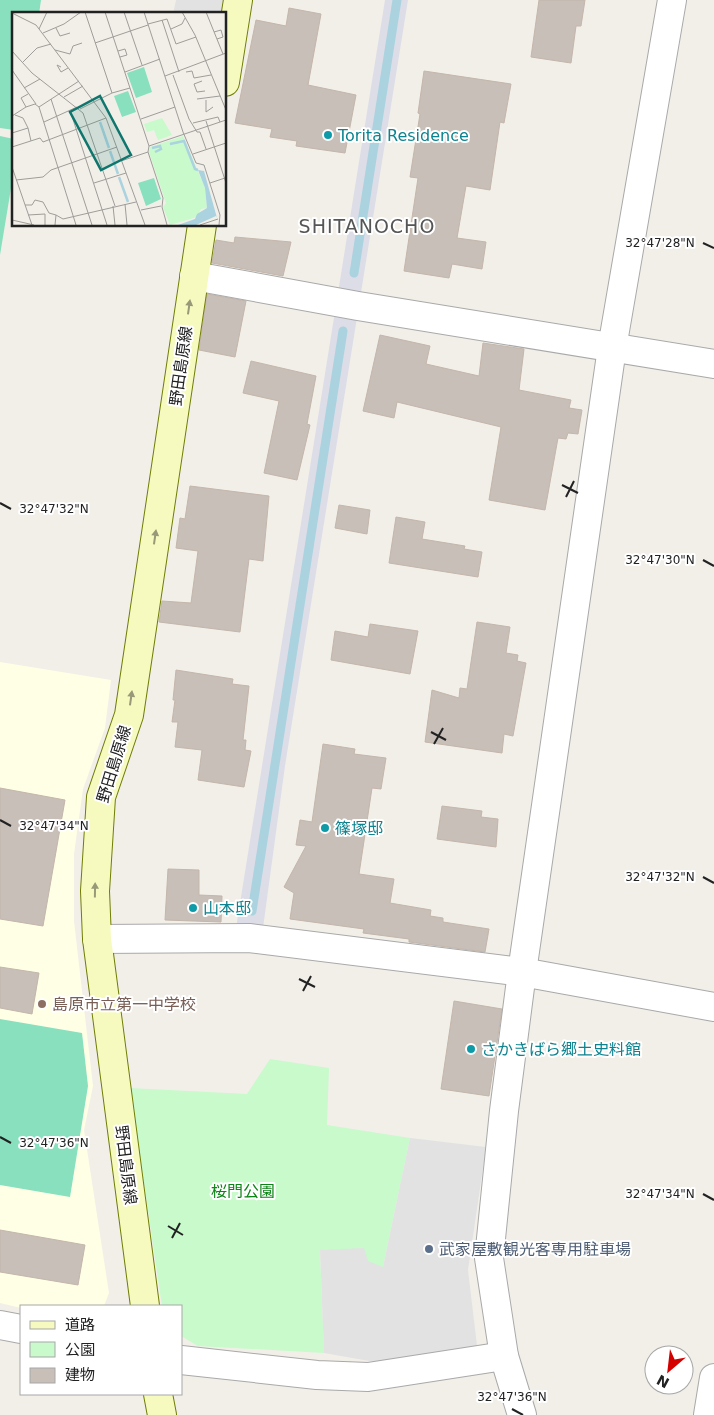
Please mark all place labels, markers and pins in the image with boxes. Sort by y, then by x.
place label: Torita Residence [337,126,469,145]
marker: Torita Residence [322,129,334,141]
place label: 篠塚邸 [335,819,383,838]
marker: 篠塚邸 [319,822,331,834]
place label: 山本邸 [203,899,251,918]
marker: 山本邸 [187,902,199,914]
place label: 島原市立第一中学校 [52,995,196,1014]
marker: 島原市立第一中学校 [36,998,48,1010]
place label: さかきばら郷土史料館 [481,1040,641,1059]
marker: さかきばら郷土史料館 [465,1043,477,1055]
place label: 武家屋敷観光客専用駐車場 [439,1240,631,1259]
marker: 武家屋敷観光客専用駐車場 [423,1243,435,1255]

